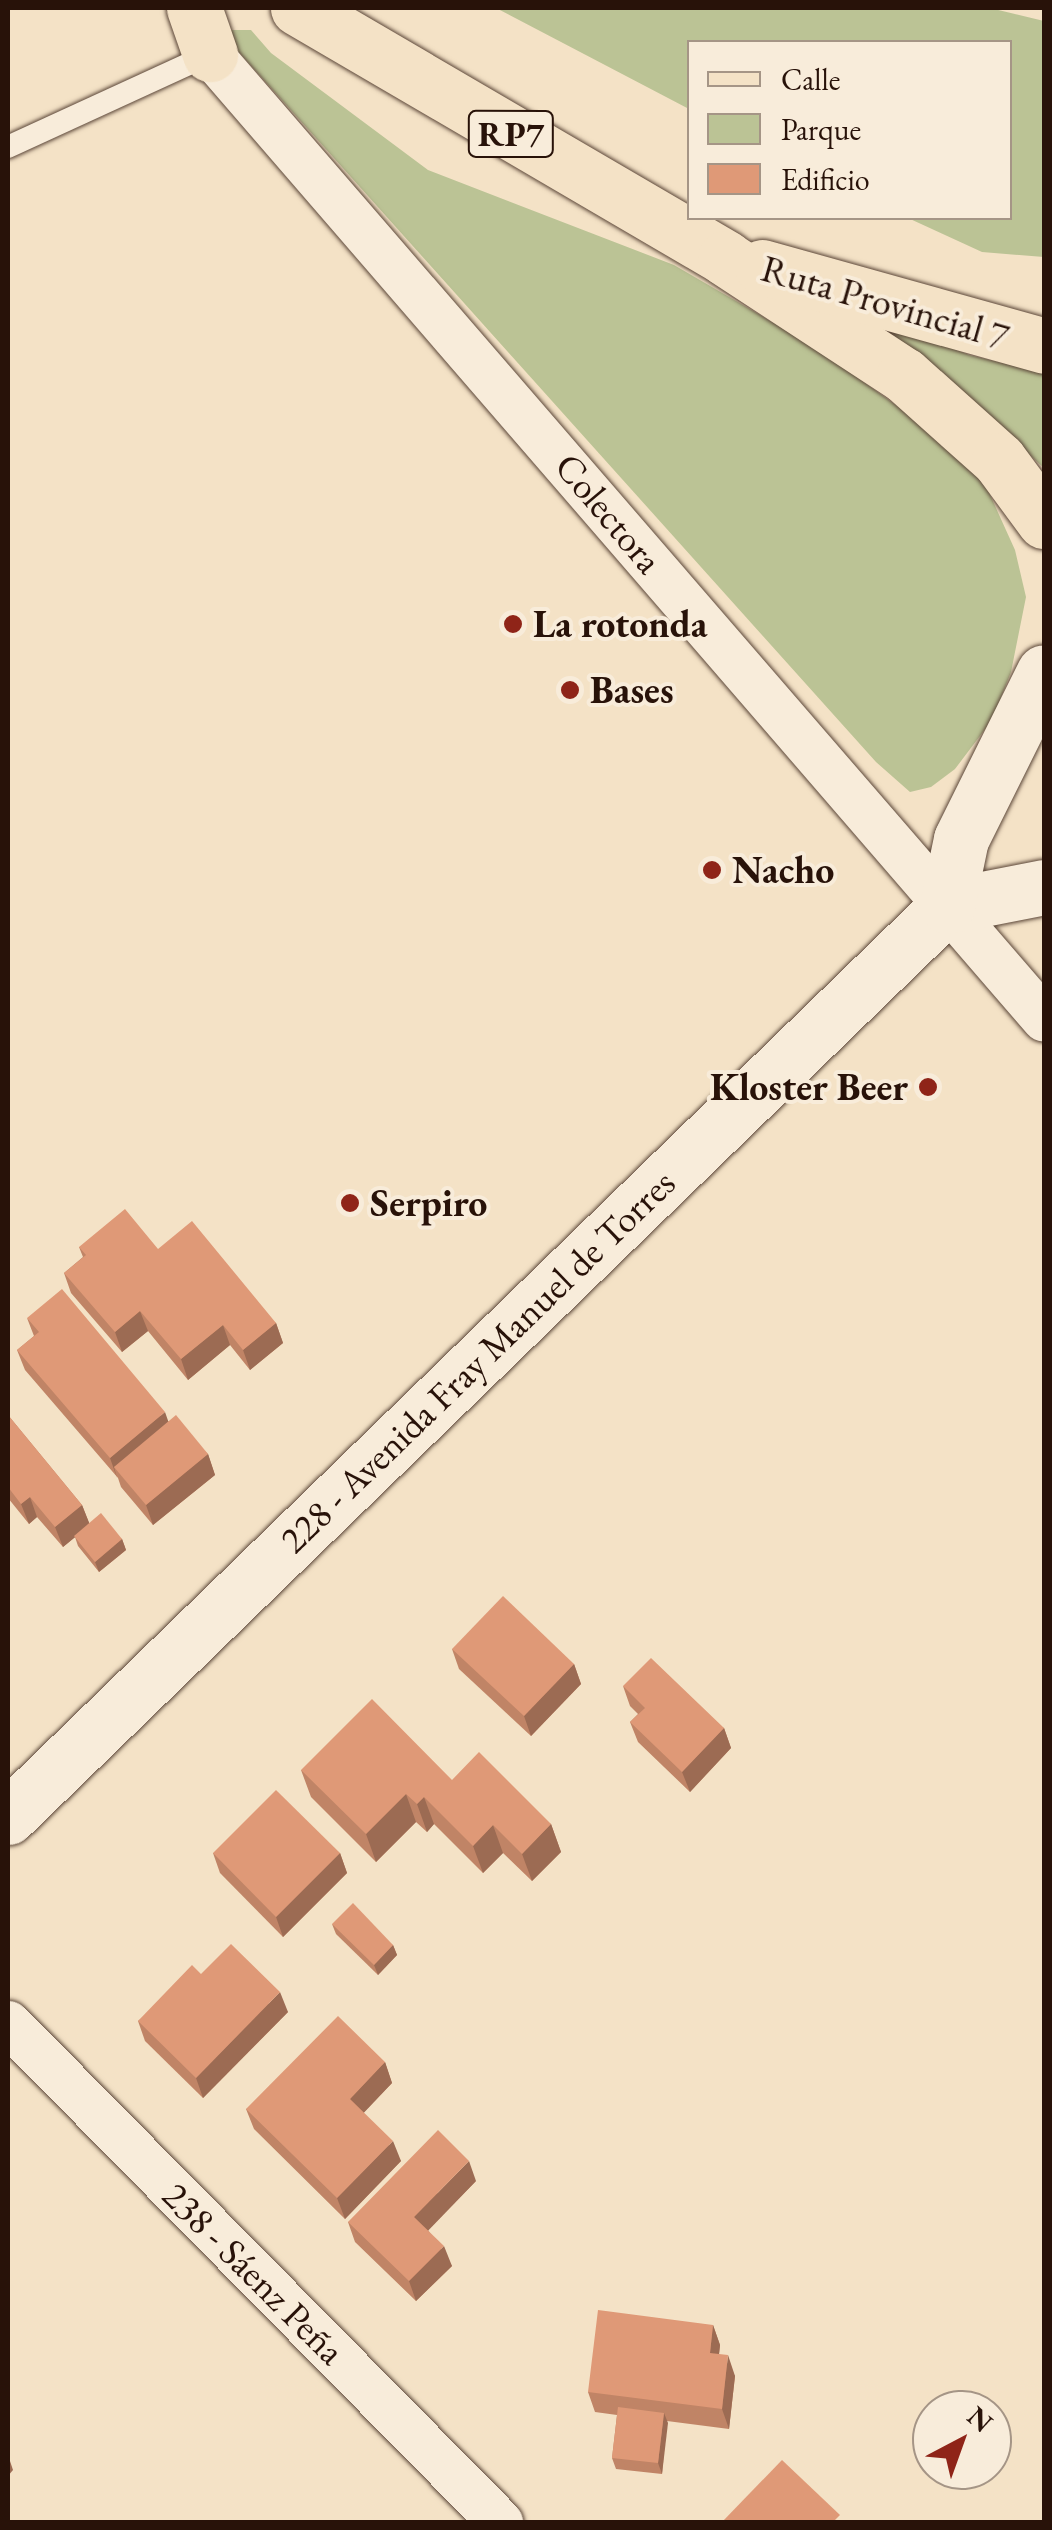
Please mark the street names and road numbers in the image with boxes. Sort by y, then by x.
road number: RP7 [466,104,556,164]
street label: Ruta Provincial 7 [756,245,1014,359]
street label: Colectora [546,444,672,582]
street label: 228 - Avenida Fray Manuel de Torres [270,1160,684,1562]
street label: 238 - Sáenz Peña [153,2172,355,2374]

